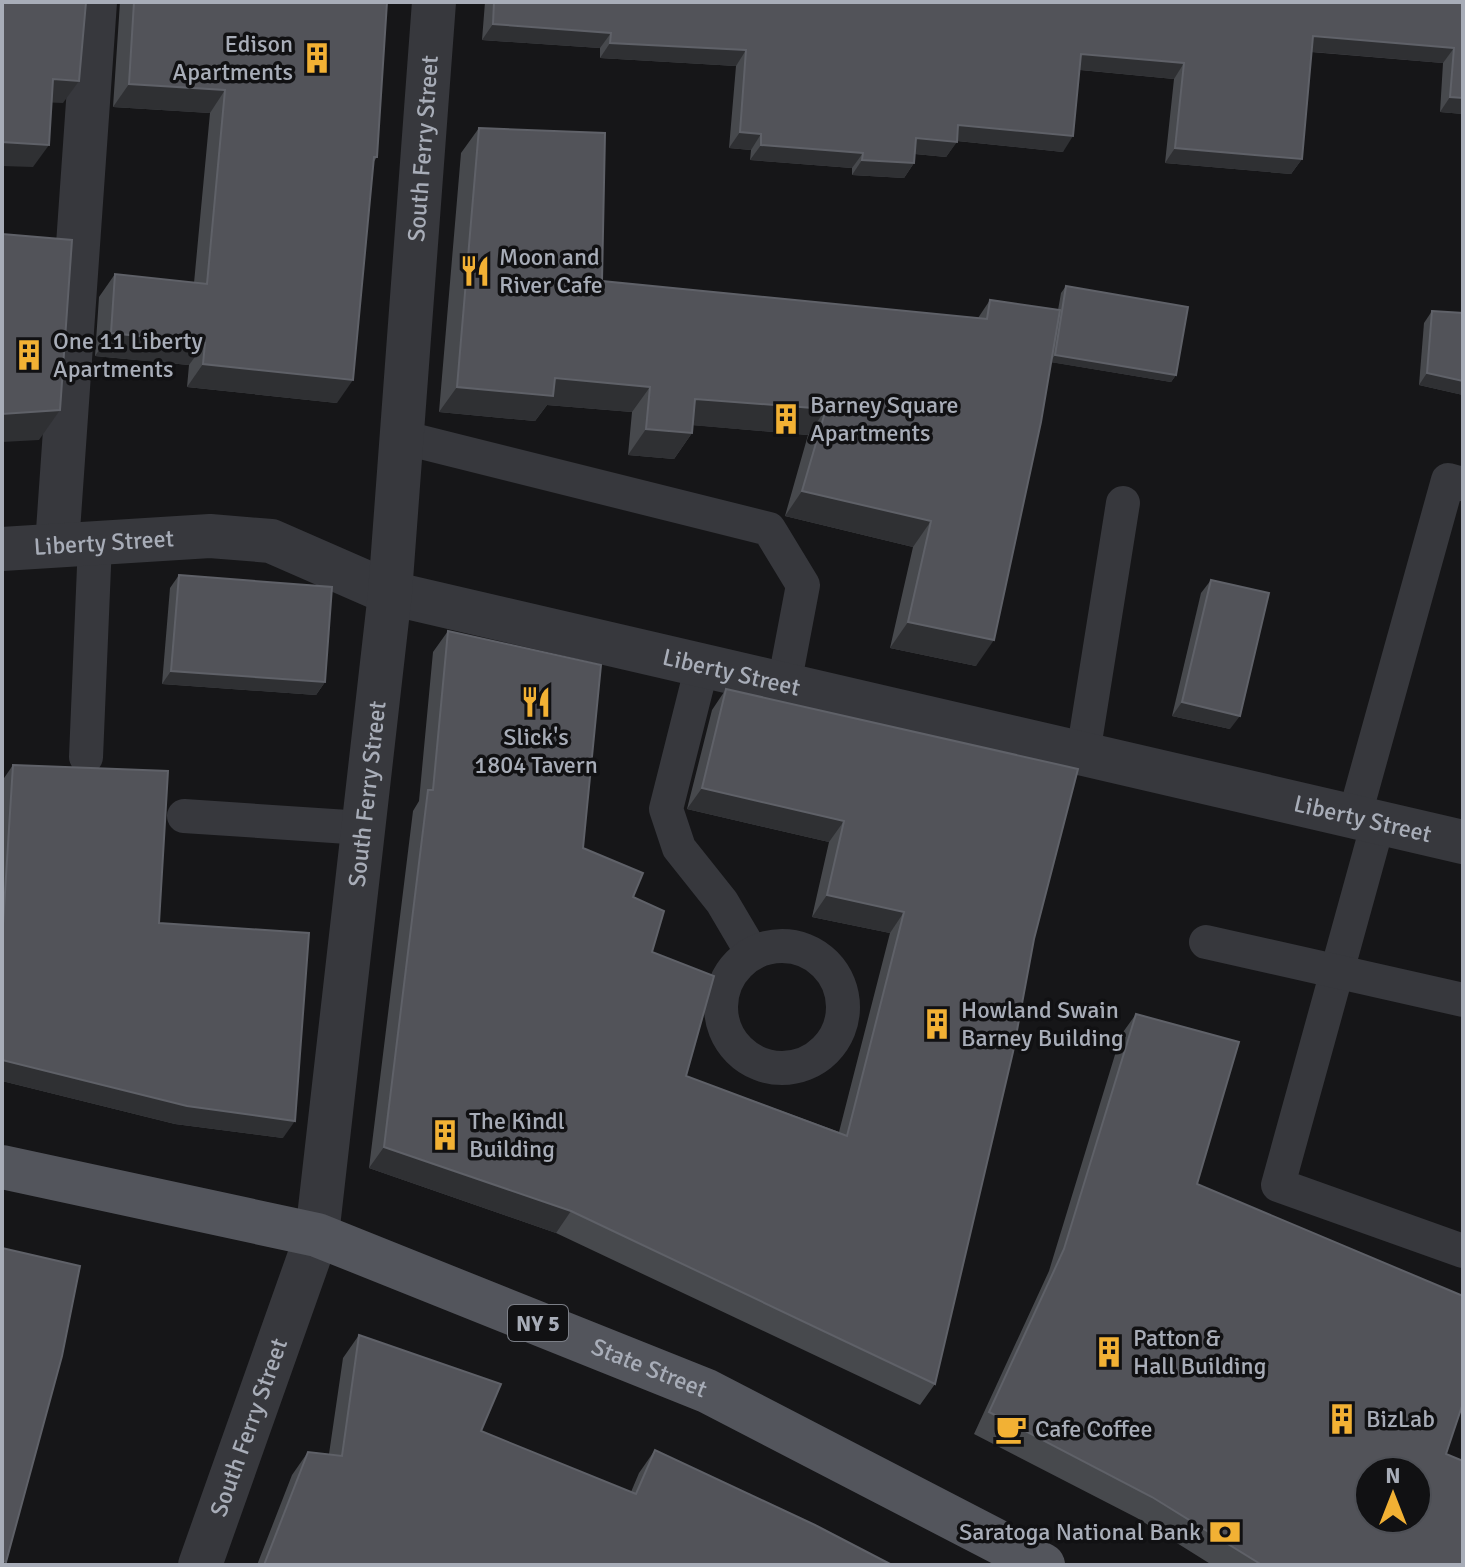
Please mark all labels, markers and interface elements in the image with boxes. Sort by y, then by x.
place label: Edison Apartments [173,29,293,87]
building icon: Edison Apartments [300,41,334,75]
street label: South Ferry Street [401,54,445,243]
place label: Moon and River Cafe [499,242,603,300]
restaurant icon: Moon and River Cafe [458,254,492,288]
place label: One 11 Liberty Apartments [53,326,203,384]
building icon: One 11 Liberty Apartments [12,338,46,372]
place label: Barney Square Apartments [810,390,959,448]
building icon: Barney Square Apartments [769,402,803,436]
street label: Liberty Street [33,523,175,562]
street label: Liberty Street [660,642,803,703]
restaurant icon: Slick's 1804 Tavern [519,685,553,719]
street label: South Ferry Street [342,699,393,889]
place label: Slick's 1804 Tavern [474,722,598,780]
street label: Liberty Street [1291,788,1434,849]
place label: Howland Swain Barney Building [961,995,1124,1053]
building icon: Howland Swain Barney Building [920,1007,954,1041]
place label: The Kindl Building [469,1106,565,1164]
building icon: The Kindl Building [428,1118,462,1152]
road number: NY 5 [508,1305,568,1341]
place label: Patton & Hall Building [1133,1323,1266,1381]
street label: State Street [587,1331,711,1404]
street label: South Ferry Street [203,1334,294,1521]
building icon: Patton & Hall Building [1092,1335,1126,1369]
building icon: BizLab [1325,1402,1359,1436]
place label: BizLab [1366,1404,1435,1434]
cafe icon: Cafe Coffee [994,1412,1028,1446]
place label: Cafe Coffee [1035,1414,1152,1444]
north arrow [1353,1455,1433,1535]
text: N [1385,1462,1401,1489]
bank icon: Saratoga National Bank [1208,1515,1242,1549]
place label: Saratoga National Bank [959,1517,1201,1547]

